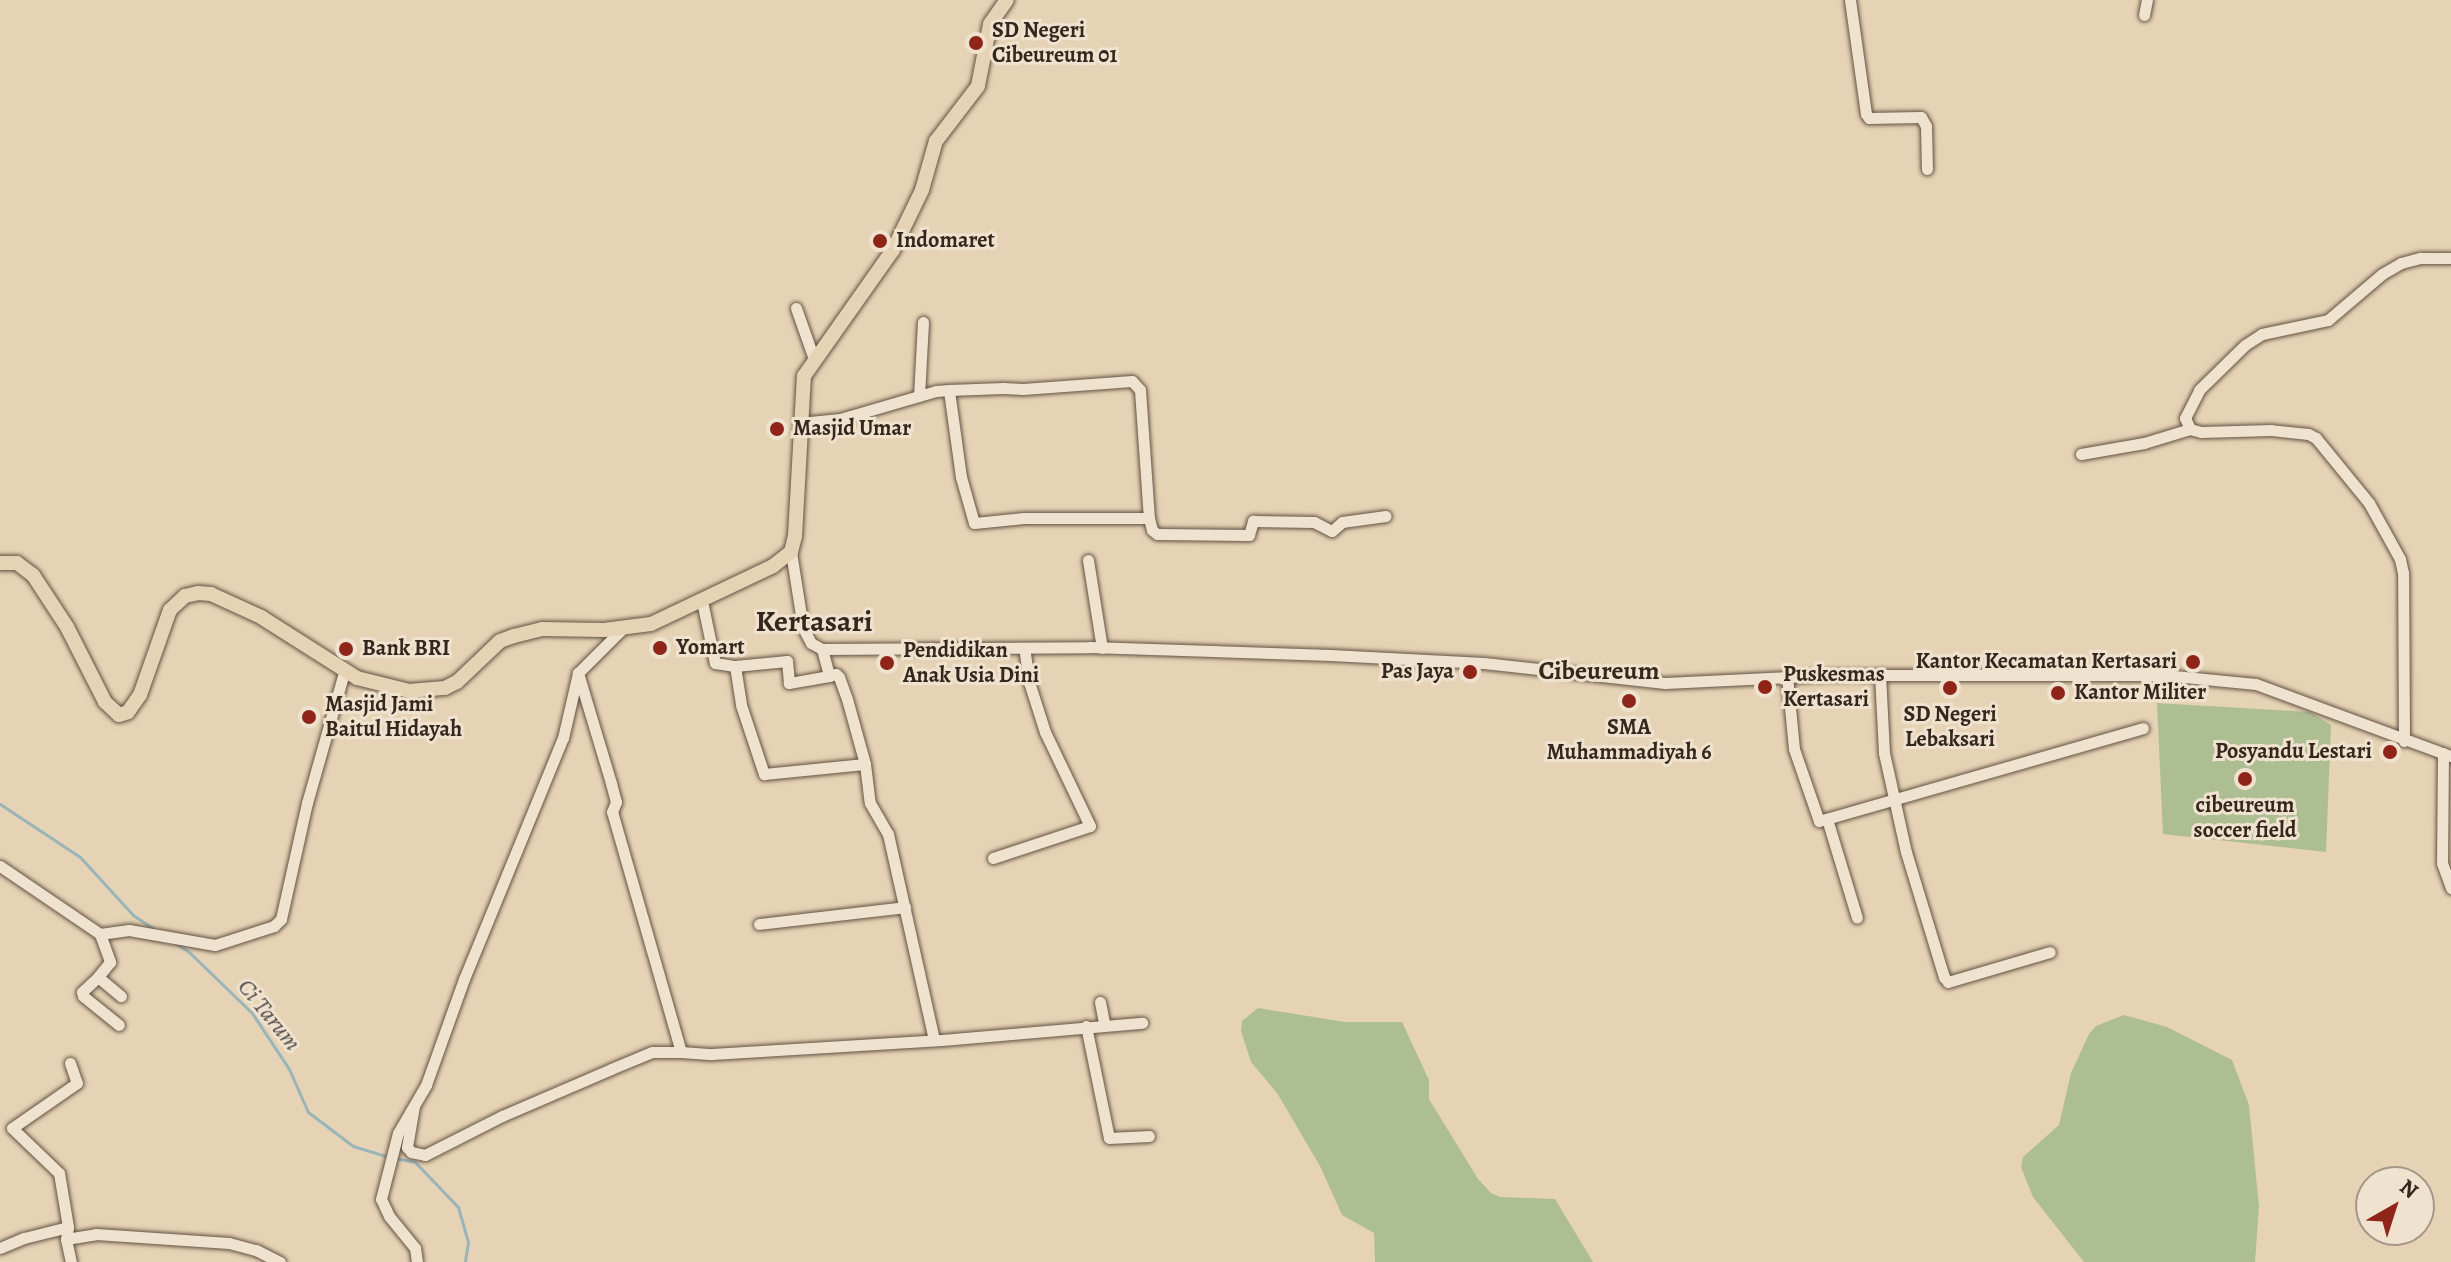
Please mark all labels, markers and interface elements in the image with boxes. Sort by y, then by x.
place label: SD Negeri Cibeureum 01 [992,17,1117,68]
marker: SD Negeri Cibeureum 01 [967,34,985,52]
place label: Indomaret [896,228,995,254]
marker: Indomaret [871,232,889,250]
place label: Masjid Umar [793,416,911,442]
marker: Masjid Umar [768,420,786,438]
district label: Kertasari [755,603,873,639]
place label: Yomart [676,635,745,661]
place label: Bank BRI [362,636,450,662]
place label: Pendidikan Anak Usia Dini [903,637,1039,688]
marker: Yomart [651,639,669,657]
marker: Bank BRI [337,640,355,658]
place label: Kantor Kecamatan Kertasari [1915,649,2177,675]
marker: Kantor Kecamatan Kertasari [2184,653,2202,671]
marker: Pendidikan Anak Usia Dini [878,654,896,672]
district label: Cibeureum [1538,655,1660,687]
place label: Pas Jaya [1381,659,1454,685]
place label: Puskesmas Kertasari [1783,661,1885,712]
marker: Pas Jaya [1461,663,1479,681]
marker: Puskesmas Kertasari [1754,676,1776,698]
marker: SD Negeri Lebaksari [1941,679,1959,697]
place label: Kantor Militer [2074,680,2206,706]
marker: Kantor Militer [2049,684,2067,702]
place label: Masjid Jami Baitul Hidayah [325,691,462,742]
marker: SMA Muhammadiyah 6 [1620,692,1638,710]
place label: SD Negeri Lebaksari [1903,701,1997,752]
marker: Masjid Jami Baitul Hidayah [300,708,318,726]
place label: SMA Muhammadiyah 6 [1546,714,1712,766]
place label: Posyandu Lestari [2215,739,2372,765]
marker: Posyandu Lestari [2379,741,2401,763]
marker: cibeureum soccer field [2236,770,2254,788]
place label: cibeureum soccer field [2194,792,2296,844]
water label: Ci Tarum [231,973,307,1057]
north arrow [2355,1166,2435,1246]
text: N [2393,1172,2425,1206]

